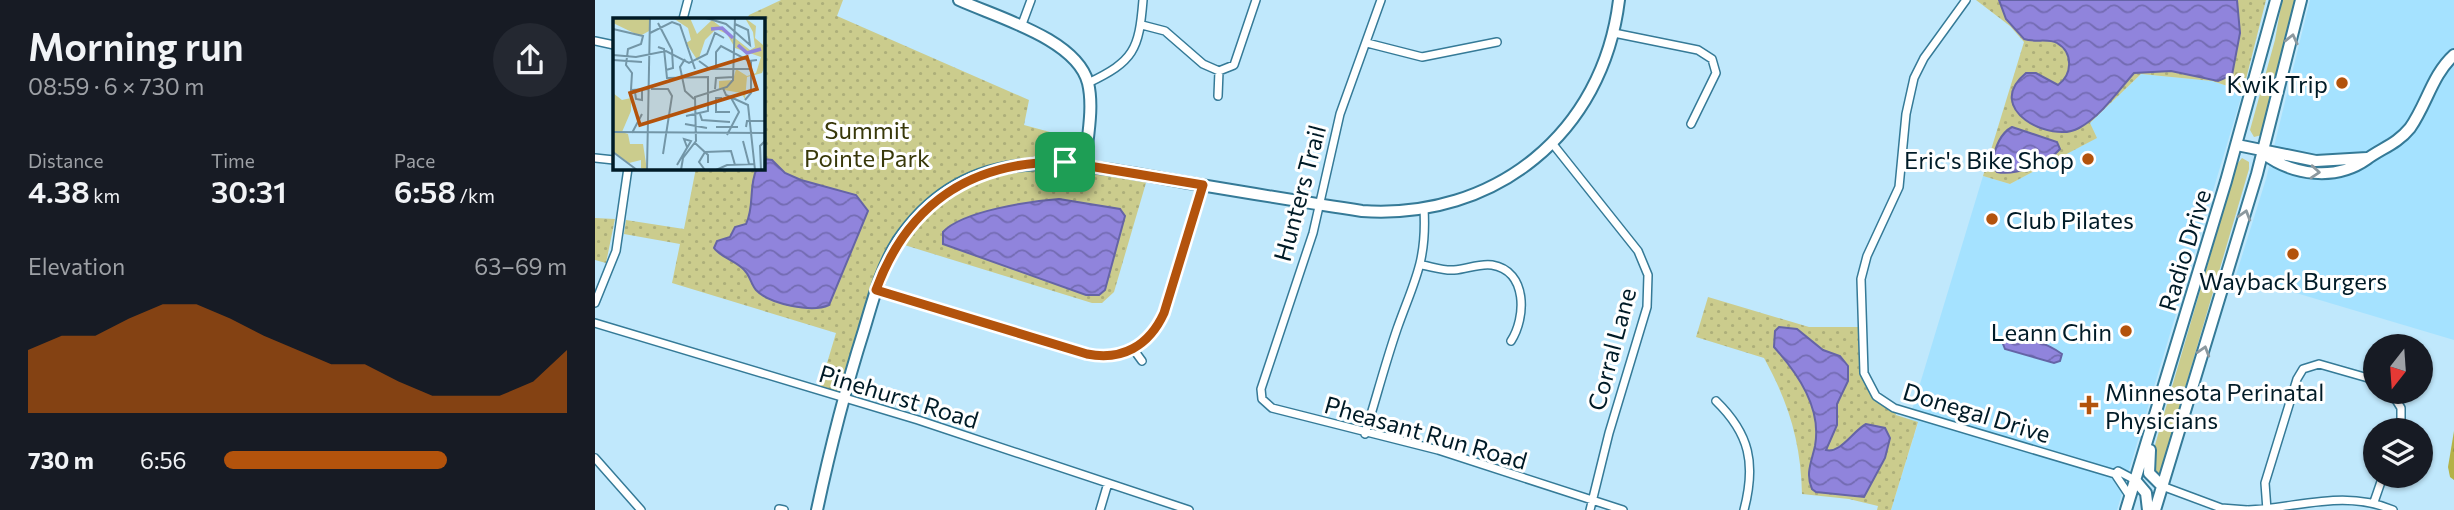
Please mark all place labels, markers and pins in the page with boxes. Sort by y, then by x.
place label: Kwik Trip [2226,69,2328,98]
marker: Kwik Trip [2334,75,2350,91]
pin [1035,132,1095,192]
place label: Eric's Bike Shop [1904,145,2074,174]
marker: Eric's Bike Shop [2080,151,2096,167]
place label: Club Pilates [2006,205,2134,234]
marker: Club Pilates [1984,211,2000,227]
marker: Wayback Burgers [2285,246,2301,262]
place label: Wayback Burgers [2199,266,2387,295]
place label: Leann Chin [1991,317,2112,346]
marker: Leann Chin [2118,323,2134,339]
place label: Minnesota Perinatal Physicians [2105,377,2324,434]
marker: Minnesota Perinatal Physicians [2079,395,2099,415]

